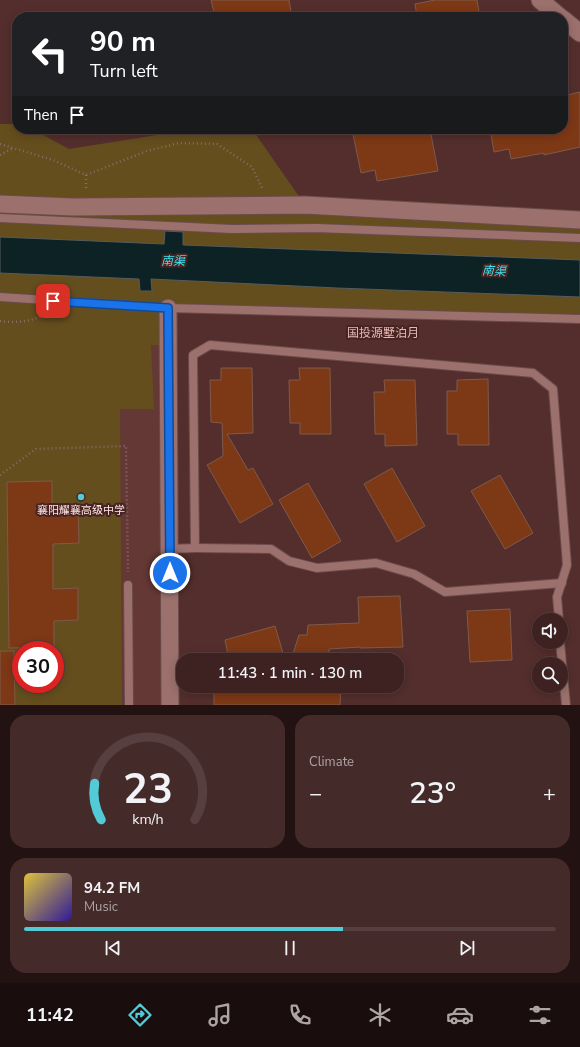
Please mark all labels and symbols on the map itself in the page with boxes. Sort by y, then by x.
water label: 南渠 [161,253,187,269]
water label: 南渠 [482,263,508,279]
pin [36,284,70,318]
district label: 国投源墅泊月 [347,325,419,341]
marker: 襄阳耀襄高级中学 [76,492,86,502]
place label: 襄阳耀襄高级中学 [37,503,125,518]
position arrow [149,552,191,594]
speed limit sign: 30 [12,641,64,693]

